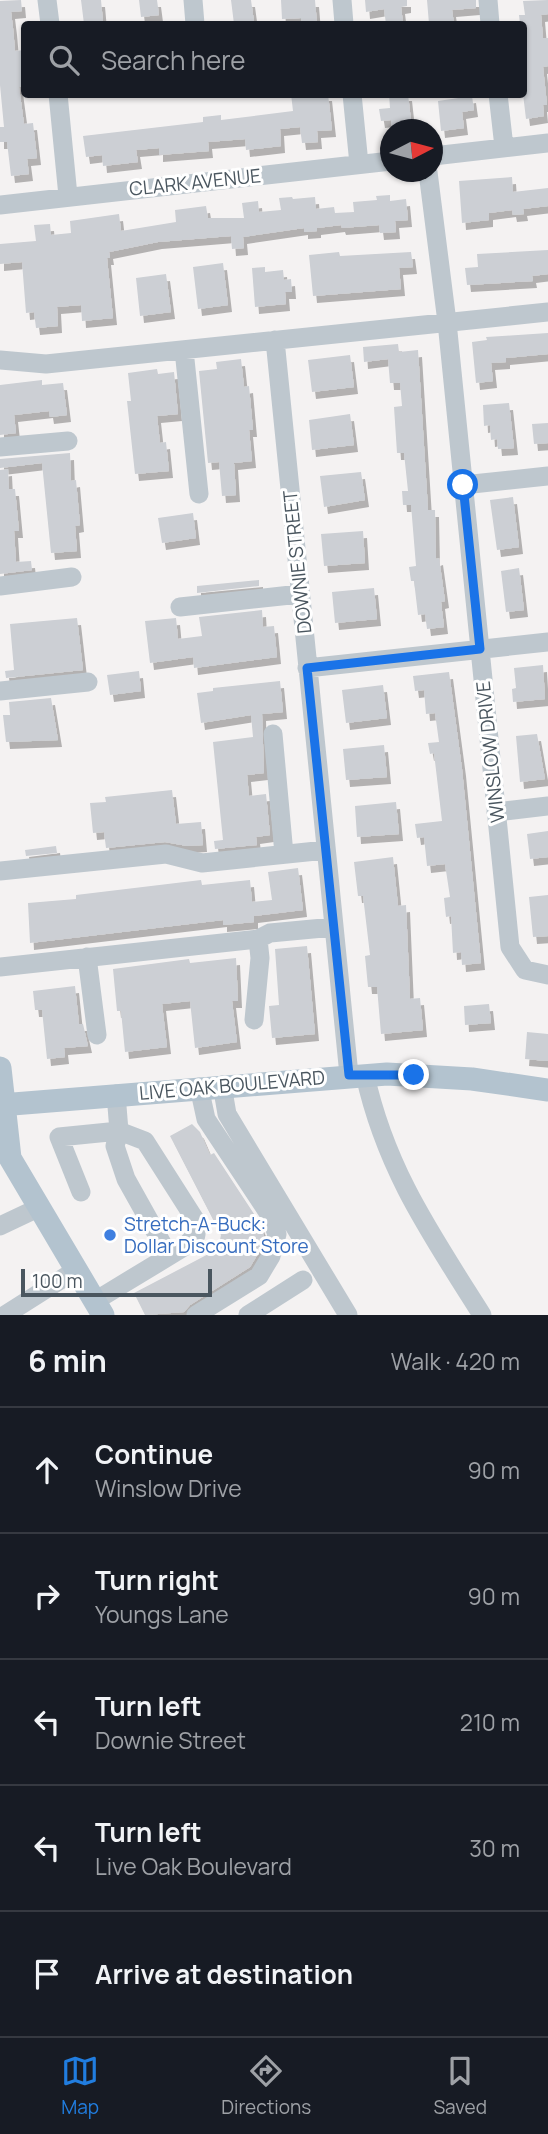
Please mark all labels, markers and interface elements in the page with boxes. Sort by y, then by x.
search box [21,21,527,98]
icon: search [45,41,83,79]
text: Search here [101,42,246,78]
north arrow [380,119,443,182]
street label: CLARK AVENUE [128,162,262,202]
route start [447,469,478,500]
street label: DOWNIE STREET [276,488,317,635]
street label: WINSLOW DRIVE [470,680,510,824]
route end [398,1059,429,1090]
street label: LIVE OAK BOULEVARD [138,1064,326,1106]
place label: Stretch-A-Buck: Dollar Discount Store [124,1211,309,1259]
marker: Stretch-A-Buck: Dollar Discount Store [102,1227,118,1243]
scale bar [21,1266,212,1298]
text: 100 m [32,1268,83,1294]
text: 6 min [28,1340,107,1381]
text: Walk · 420 m [391,1345,520,1377]
text: Continue [95,1436,213,1472]
icon: ahead [28,1451,66,1489]
text: 90 m [468,1454,520,1486]
text: Winslow Drive [95,1472,242,1504]
text: Turn right [95,1562,219,1598]
icon: right [28,1577,66,1615]
text: 90 m [468,1580,520,1612]
text: Youngs Lane [95,1598,229,1630]
text: Turn left [95,1688,202,1724]
icon: left [28,1703,66,1741]
text: 210 m [460,1706,520,1738]
text: Downie Street [95,1724,246,1756]
text: Turn left [95,1814,202,1850]
icon: left [28,1829,66,1867]
text: 30 m [469,1832,520,1864]
text: Live Oak Boulevard [95,1850,292,1882]
icon: arrive [28,1955,66,1993]
text: Arrive at destination [95,1956,353,1992]
tab: Map [61,2052,99,2120]
tab: Directions [221,2052,311,2120]
tab: Saved [433,2052,487,2120]

